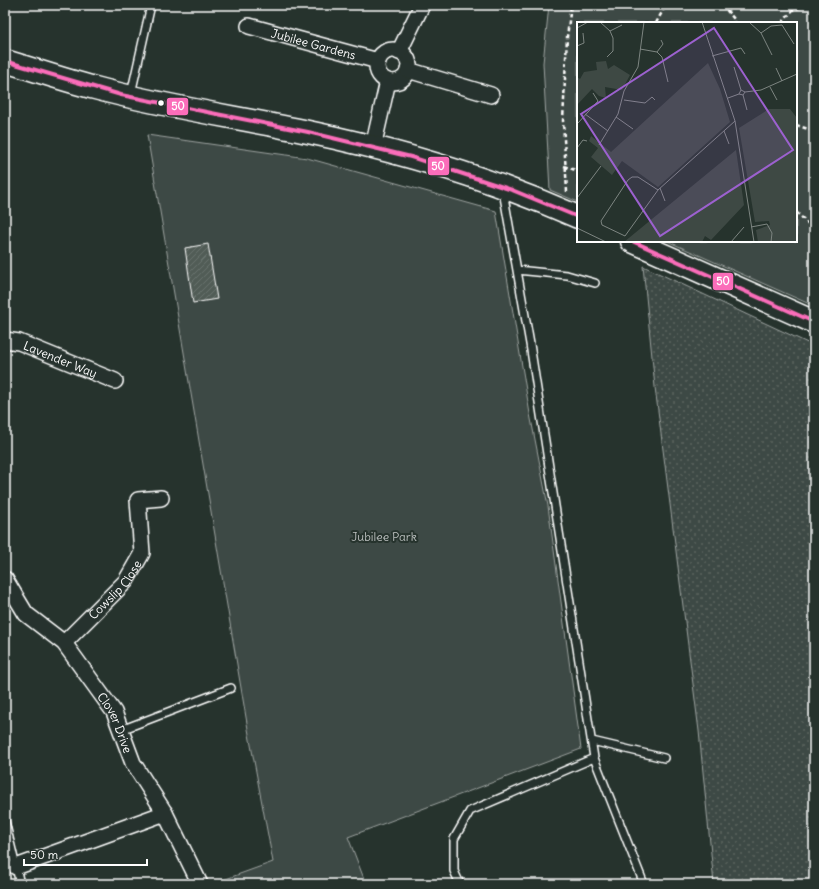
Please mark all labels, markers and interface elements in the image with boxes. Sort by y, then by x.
inset map [577,22,797,242]
street label: Jubilee Gardens [270,25,358,62]
line badge: 50 [166,97,189,116]
unlabelled marker [156,98,166,108]
text: 50 [171,99,185,113]
line badge: 50 [427,156,450,176]
text: 50 [431,159,445,173]
line badge: 50 [712,272,734,291]
text: 50 [716,274,730,288]
street label: Lavender Way [22,337,99,380]
park label: Jubilee Park [351,529,417,544]
street label: Cowslip Close [85,557,144,622]
street label: Clover Drive [95,689,136,755]
scale bar [24,841,147,867]
text: 50 m [30,847,59,862]

